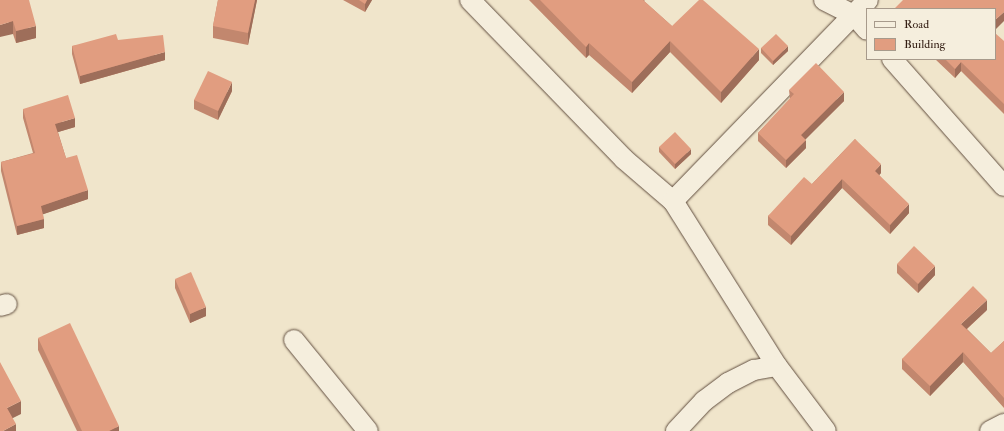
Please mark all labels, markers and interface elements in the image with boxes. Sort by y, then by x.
legend [866,8,996,60]
text: Road [904,17,929,32]
text: Building [904,37,945,52]

